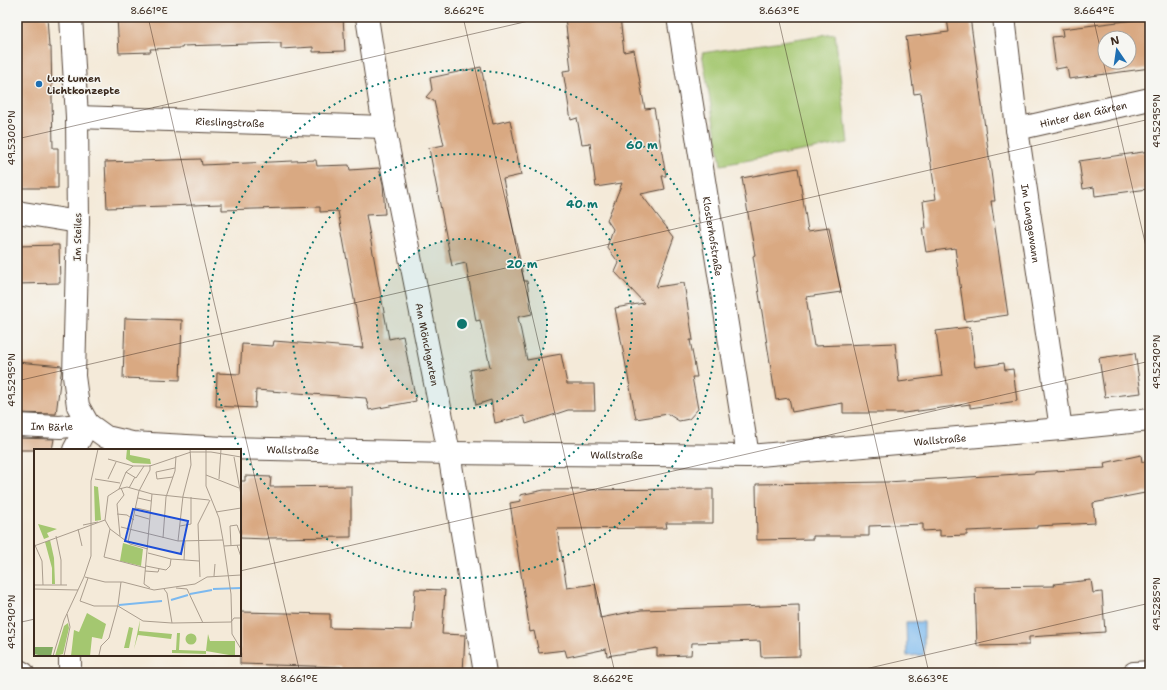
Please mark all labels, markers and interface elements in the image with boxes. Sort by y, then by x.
text: 8.661°E [130,4,168,17]
text: 8.662°E [444,4,484,17]
text: 8.663°E [759,4,799,17]
text: 8.664°E [1074,4,1114,17]
north arrow [1097,30,1137,70]
text: N [1109,32,1121,49]
place label: Lux Lumen Lichtkonzepte [47,72,120,97]
marker: Lux Lumen Lichtkonzepte [34,79,44,89]
text: 49.5295°N [1150,94,1163,148]
street label: Hinter den Gärten [1039,98,1128,131]
text: 49.5300°N [5,110,18,166]
street label: Rieslingstraße [195,115,265,130]
text: 60 m [626,137,658,153]
street label: Im Langgewann [1018,183,1043,264]
street label: Klosterhofstraße [700,195,725,278]
text: 40 m [566,196,598,212]
street label: Im Steiles [71,213,84,261]
text: 20 m [506,256,538,272]
street label: Am Mönchgarten [412,302,441,387]
centre of rings [455,317,469,331]
text: 49.5290°N [1150,335,1163,389]
text: 49.5295°N [5,353,18,407]
street label: Im Bärle [30,420,74,434]
street label: Wallstraße [913,431,967,449]
street label: Wallstraße [266,443,320,457]
street label: Wallstraße [590,448,644,462]
inset map [34,449,241,656]
text: 49.5285°N [1150,577,1163,631]
text: 49.5290°N [5,595,18,649]
text: 8.661°E [280,672,318,685]
text: 8.662°E [593,672,633,685]
text: 8.663°E [908,672,948,685]

